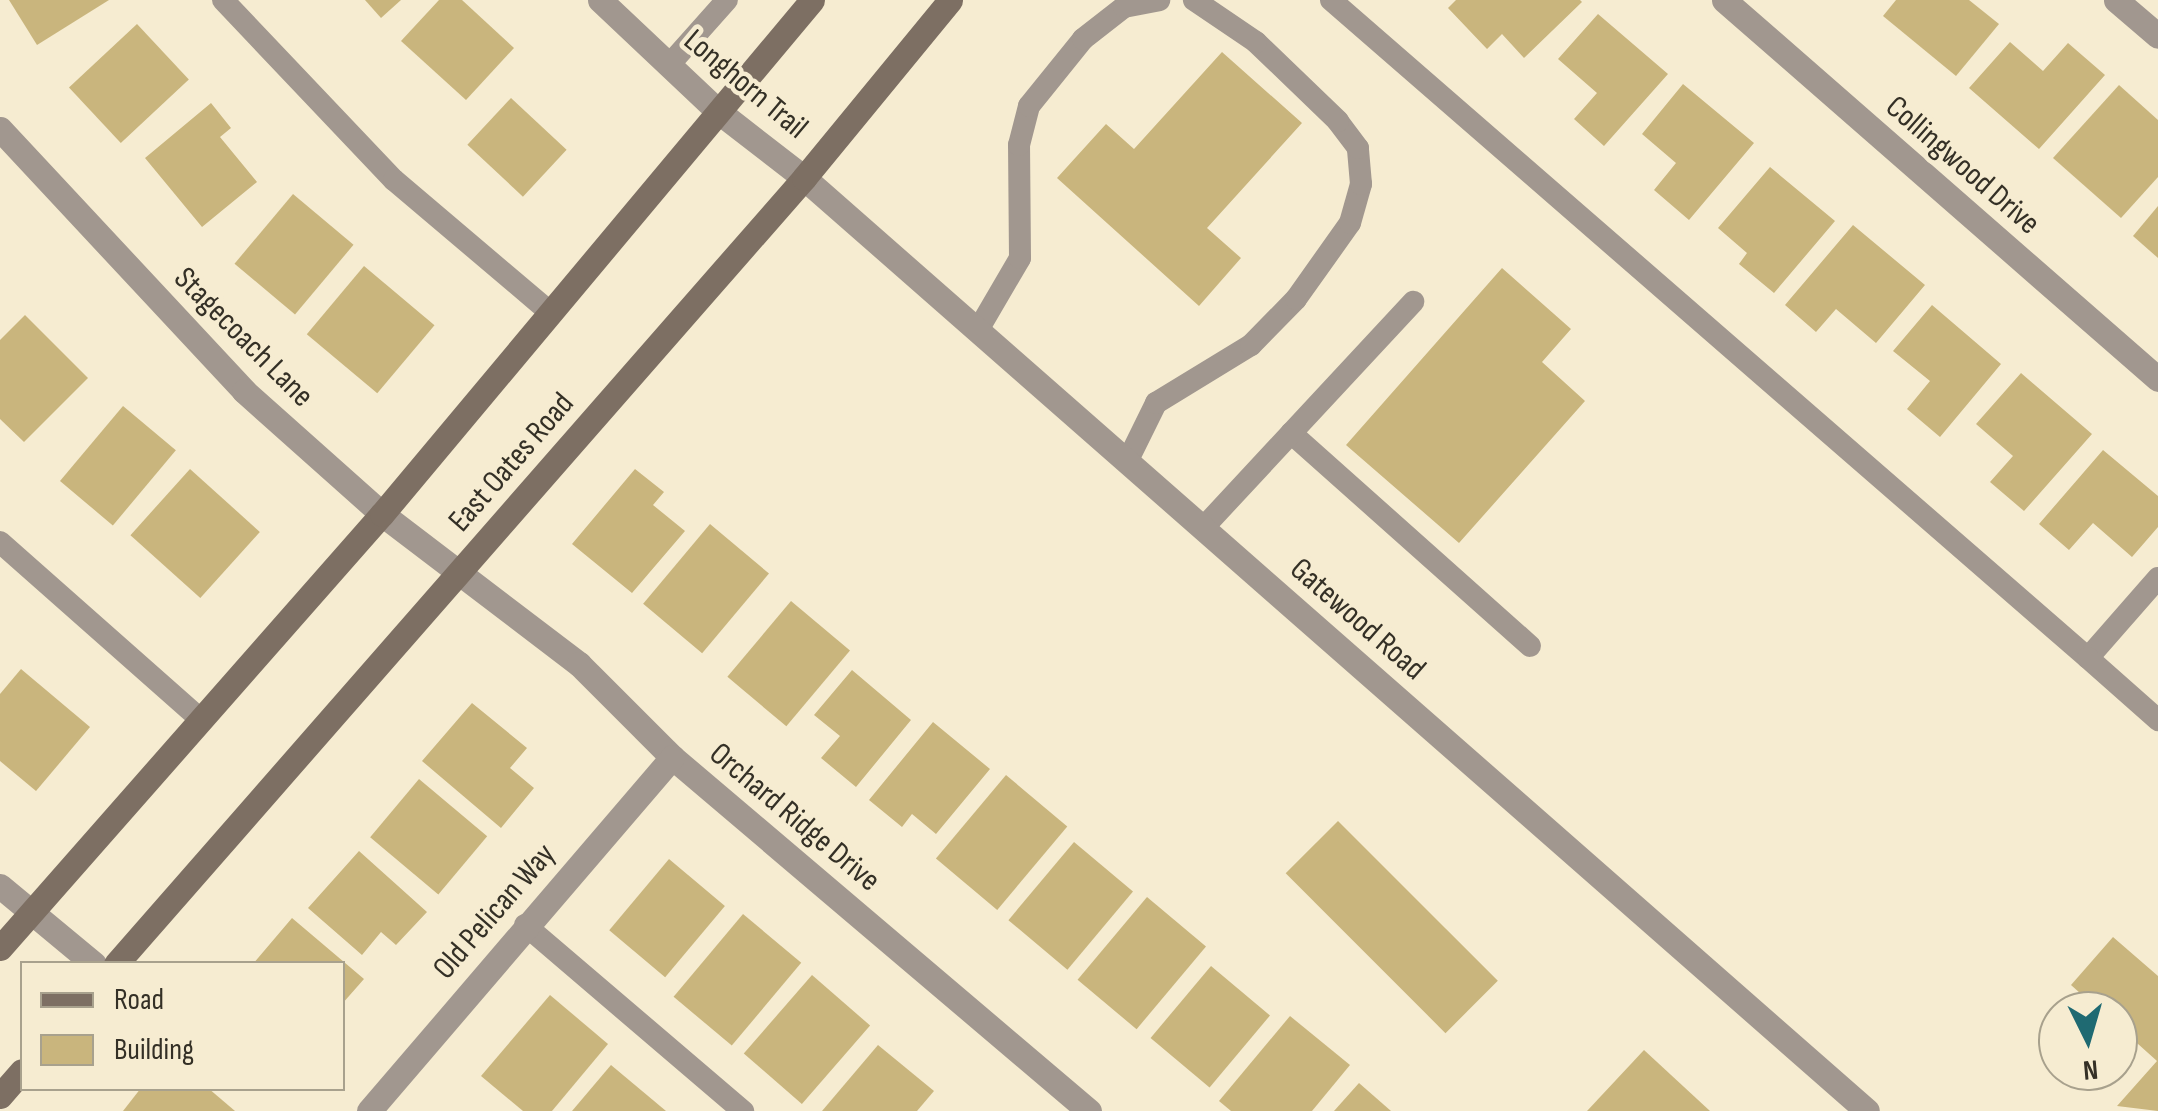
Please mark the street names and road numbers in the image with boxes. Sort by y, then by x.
street label: Longhorn Trail [675,22,815,148]
street label: Collingwood Drive [1877,89,2047,243]
street label: Stagecoach Lane [165,260,321,416]
street label: East Oates Road [441,386,583,540]
street label: Gatewood Road [1282,551,1432,689]
street label: Orchard Ridge Drive [701,736,887,900]
street label: Old Pelican Way [426,836,564,988]

